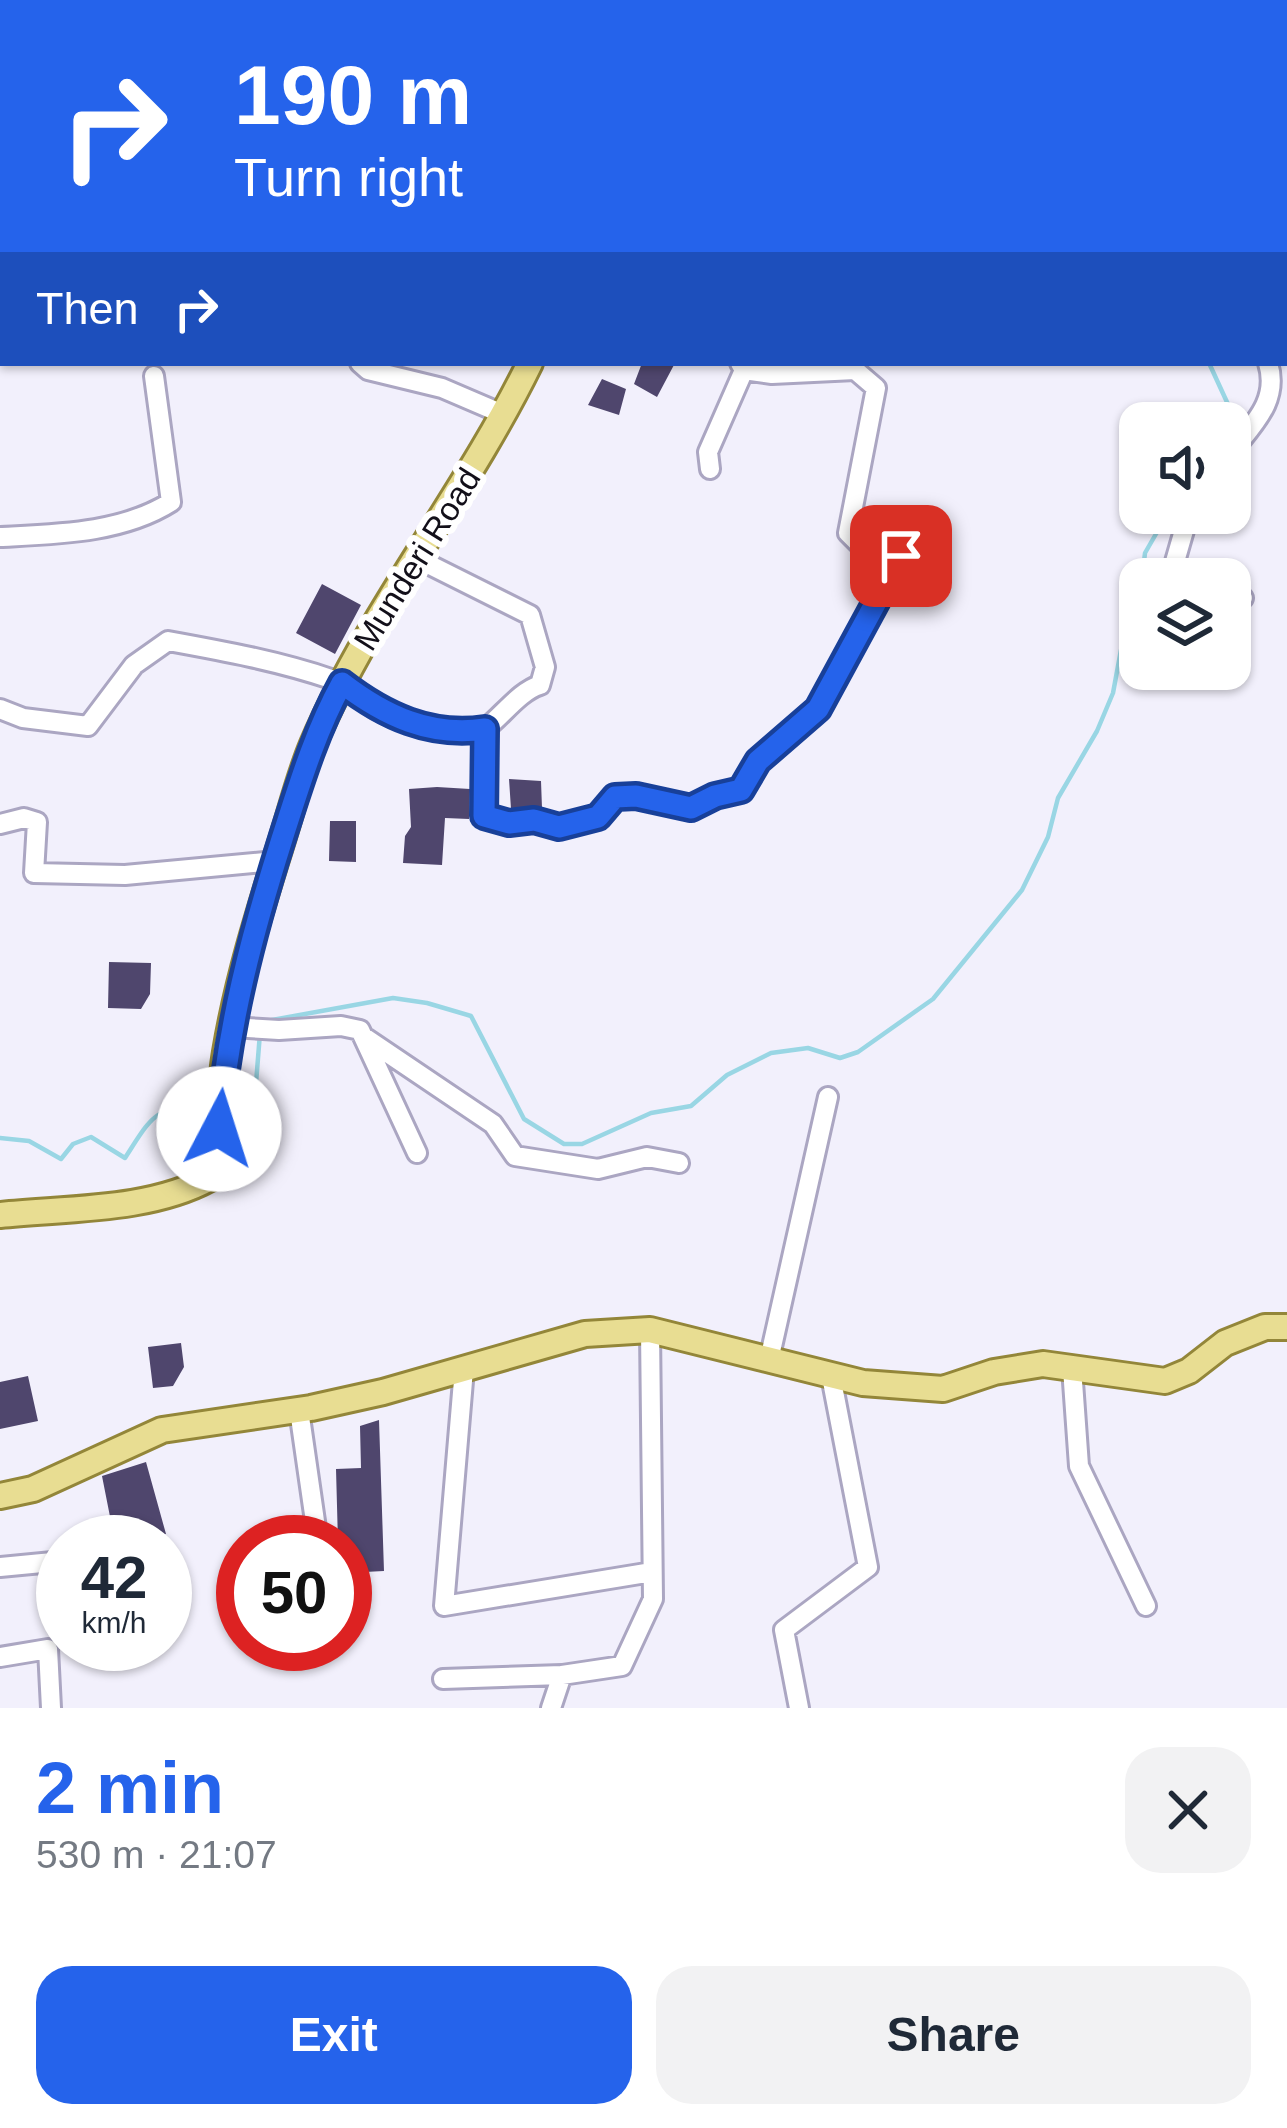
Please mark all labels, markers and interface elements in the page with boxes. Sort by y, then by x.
icon: right [36,48,192,204]
text: 190 m [234,48,472,142]
text: Turn right [234,147,463,207]
icon: right [163,276,229,342]
text: Then [36,283,139,334]
map controls [1119,402,1251,690]
button: sound [1119,402,1251,534]
street label: Munderi Road [346,461,488,657]
pin [850,505,952,607]
icon: arrive [868,523,934,589]
button: layers [1119,558,1251,690]
position arrow [156,1066,282,1192]
speed limit sign: 50 [216,1515,372,1671]
text: 42 [81,1544,147,1611]
text: km/h [81,1606,147,1639]
button: close [1125,1747,1251,1873]
text: 2 min [36,1748,224,1828]
text: 530 m · 21:07 [36,1833,277,1876]
button: Exit [36,1966,632,2104]
button: Share [656,1966,1251,2104]

